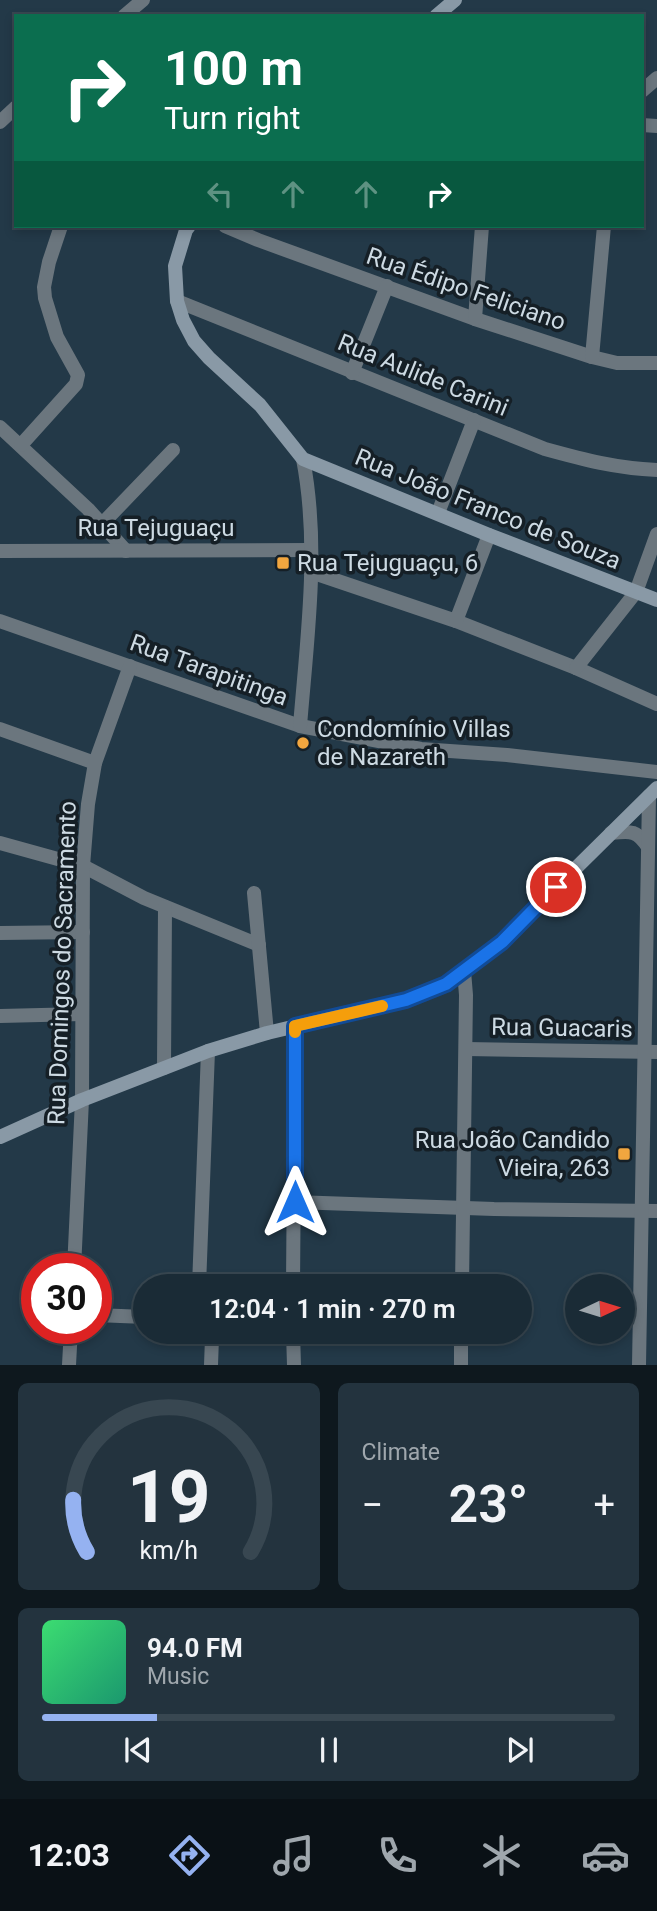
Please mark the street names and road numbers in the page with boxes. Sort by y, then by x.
street label: Rua Édipo Feliciano [363,242,569,336]
street label: Rua Aulide Carini [334,328,512,422]
street label: Rua João Franco de Souza [351,443,625,575]
street label: Rua Tejuguaçu [78,514,234,542]
street label: Rua Tarapitinga [126,628,292,712]
street label: Rua Domingos do Sacramento [42,801,82,1125]
street label: Rua Guacaris [491,1013,633,1043]

